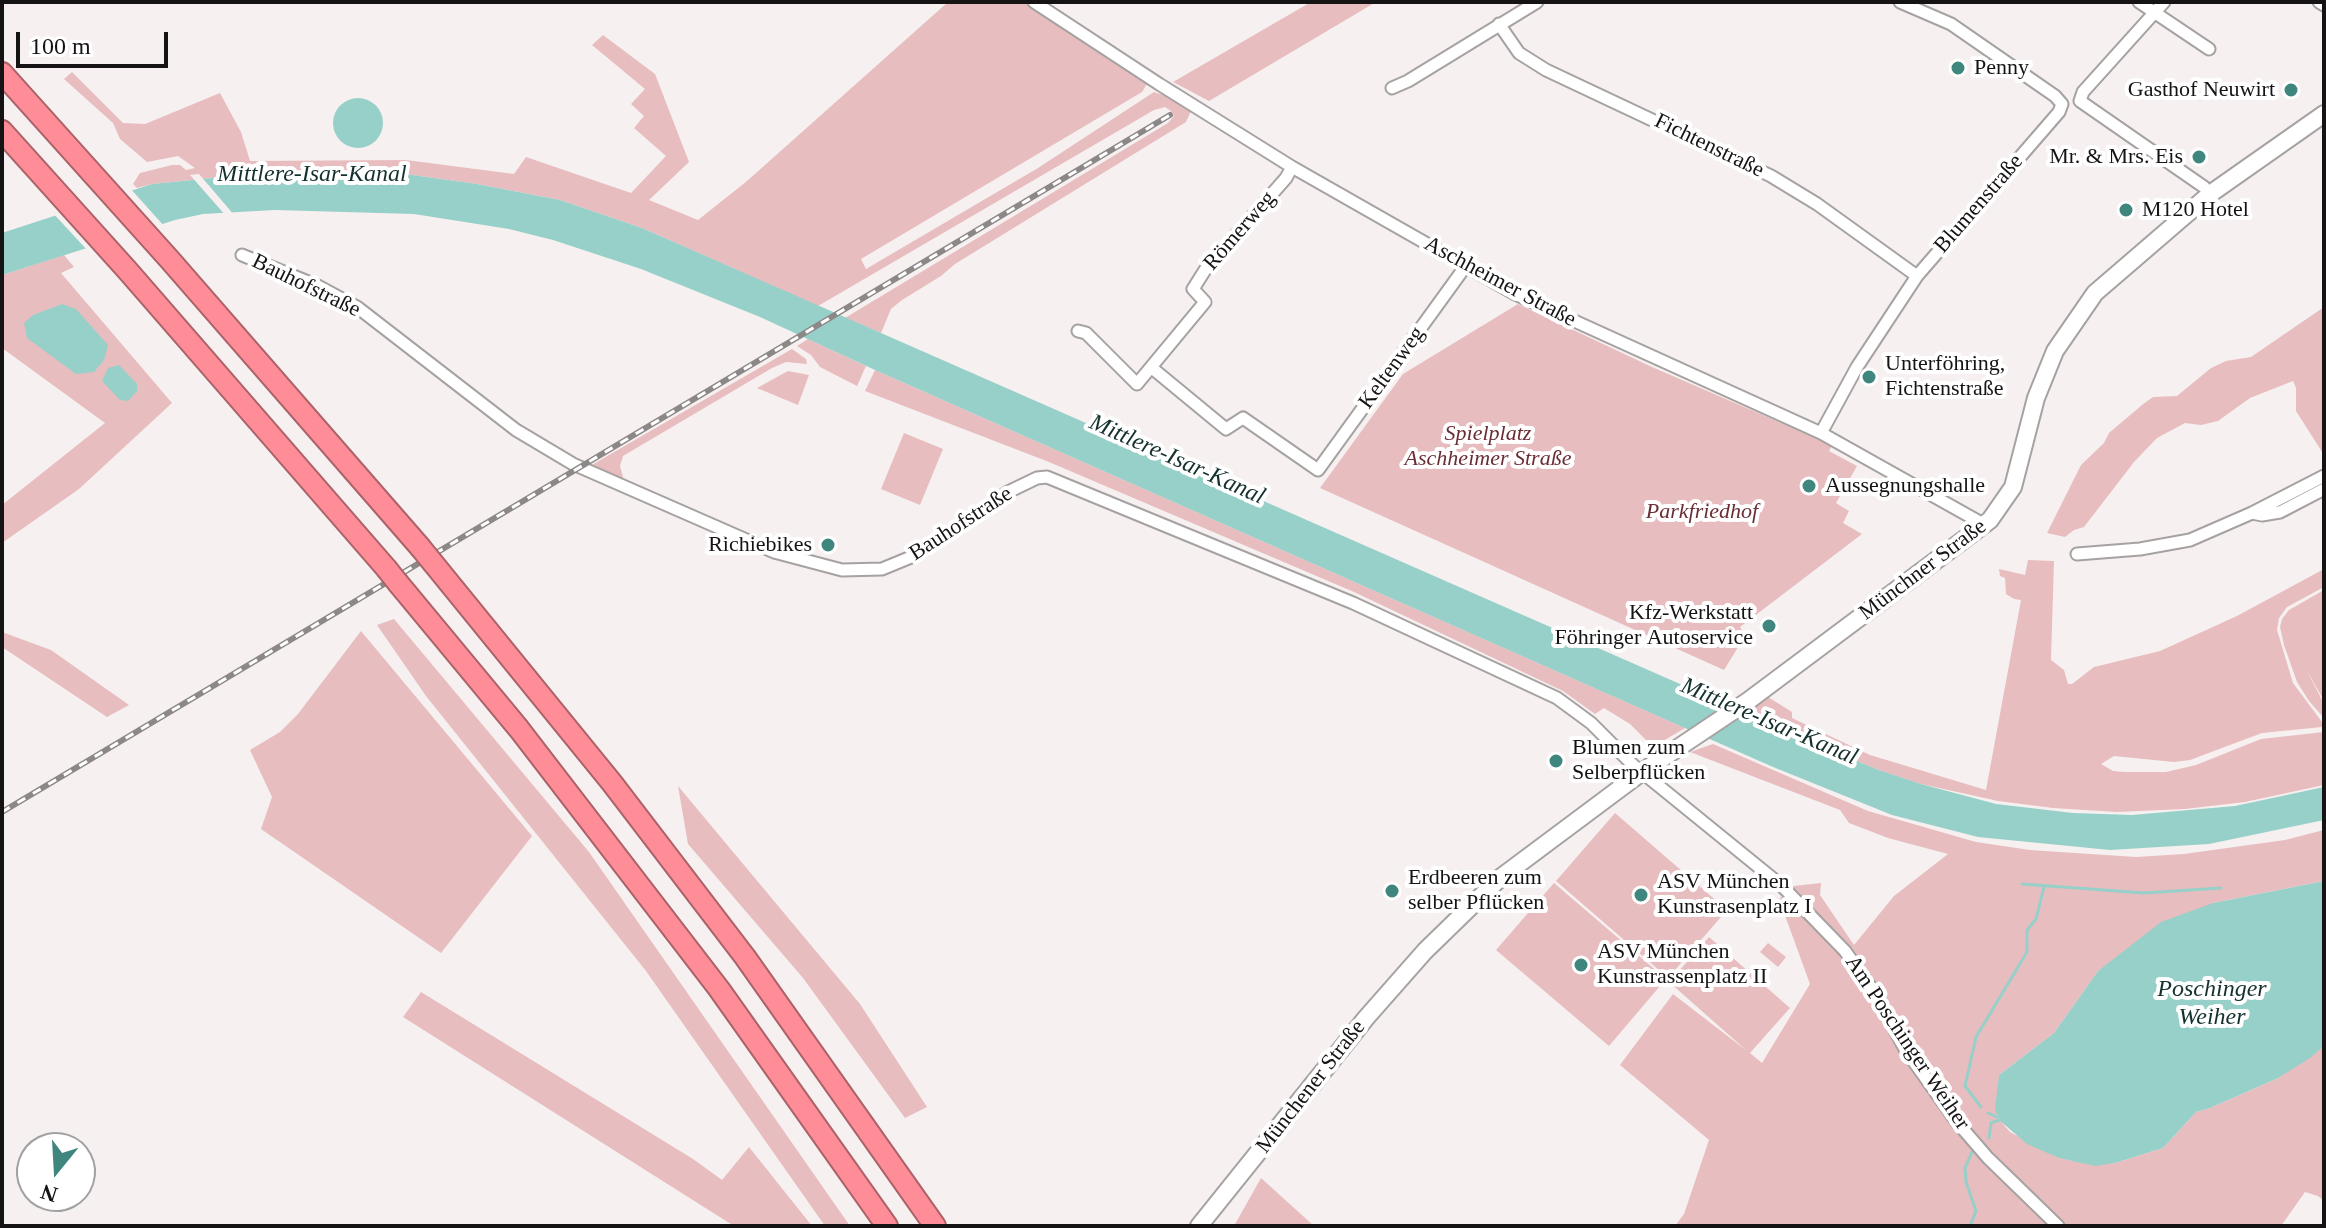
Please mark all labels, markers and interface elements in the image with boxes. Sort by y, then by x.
scale bar [20,16,172,66]
text: 100 m [30,33,91,59]
place label: Penny [1974,55,2029,81]
marker: Penny [1949,59,1967,77]
place label: Gasthof Neuwirt [2128,77,2275,103]
marker: Gasthof Neuwirt [2282,81,2300,99]
street label: Fichtenstraße [1650,108,1768,184]
place label: Mr. & Mrs. Eis [2049,144,2183,170]
marker: Mr. & Mrs. Eis [2190,148,2208,166]
street label: Blumenstraße [1929,149,2029,259]
water label: Mittlere-Isar-Kanal [217,161,407,189]
street label: Römerweg [1198,186,1282,276]
place label: M120 Hotel [2142,197,2249,223]
marker: M120 Hotel [2117,201,2135,219]
street label: Aschheimer Straße [1420,231,1580,333]
street label: Bauhofstraße [248,248,364,324]
street label: Keltenweg [1353,322,1431,414]
place label: Unterföhring, Fichtenstraße [1885,351,2005,402]
marker: Unterföhring, Fichtenstraße [1860,368,1878,386]
water label: Mittlere-Isar-Kanal [1085,408,1269,512]
park label: Spielplatz Aschheimer Straße [1405,421,1571,472]
place label: Aussegnungshalle [1825,473,1985,499]
marker: Aussegnungshalle [1800,477,1818,495]
street label: Bauhofstraße [905,481,1017,567]
park label: Parkfriedhof [1646,499,1758,525]
street label: Münchner Straße [1854,514,1992,626]
place label: Richiebikes [708,532,812,558]
marker: Richiebikes [819,536,837,554]
place label: Kfz-Werkstatt Föhringer Autoservice [1554,600,1753,652]
marker: Kfz-Werkstatt Föhringer Autoservice [1760,617,1778,635]
water label: Mittlere-Isar-Kanal [1676,672,1862,772]
place label: Blumen zum Selberpflücken [1572,735,1705,786]
marker: Blumen zum Selberpflücken [1547,752,1565,770]
place label: Erdbeeren zum selber Pflücken [1408,865,1544,916]
place label: ASV München Kunstrasenplatz I [1657,869,1812,920]
marker: Erdbeeren zum selber Pflücken [1383,882,1401,900]
marker: ASV München Kunstrasenplatz I [1632,886,1650,904]
place label: ASV München Kunstrassenplatz II [1597,939,1767,990]
street label: Am Poschinger Weiher [1839,951,1975,1135]
marker: ASV München Kunstrassenplatz II [1572,956,1590,974]
water label: Poschinger Weiher [2157,976,2267,1032]
street label: Münchener Straße [1251,1015,1371,1159]
north arrow [16,1132,96,1212]
text: N [38,1179,60,1208]

